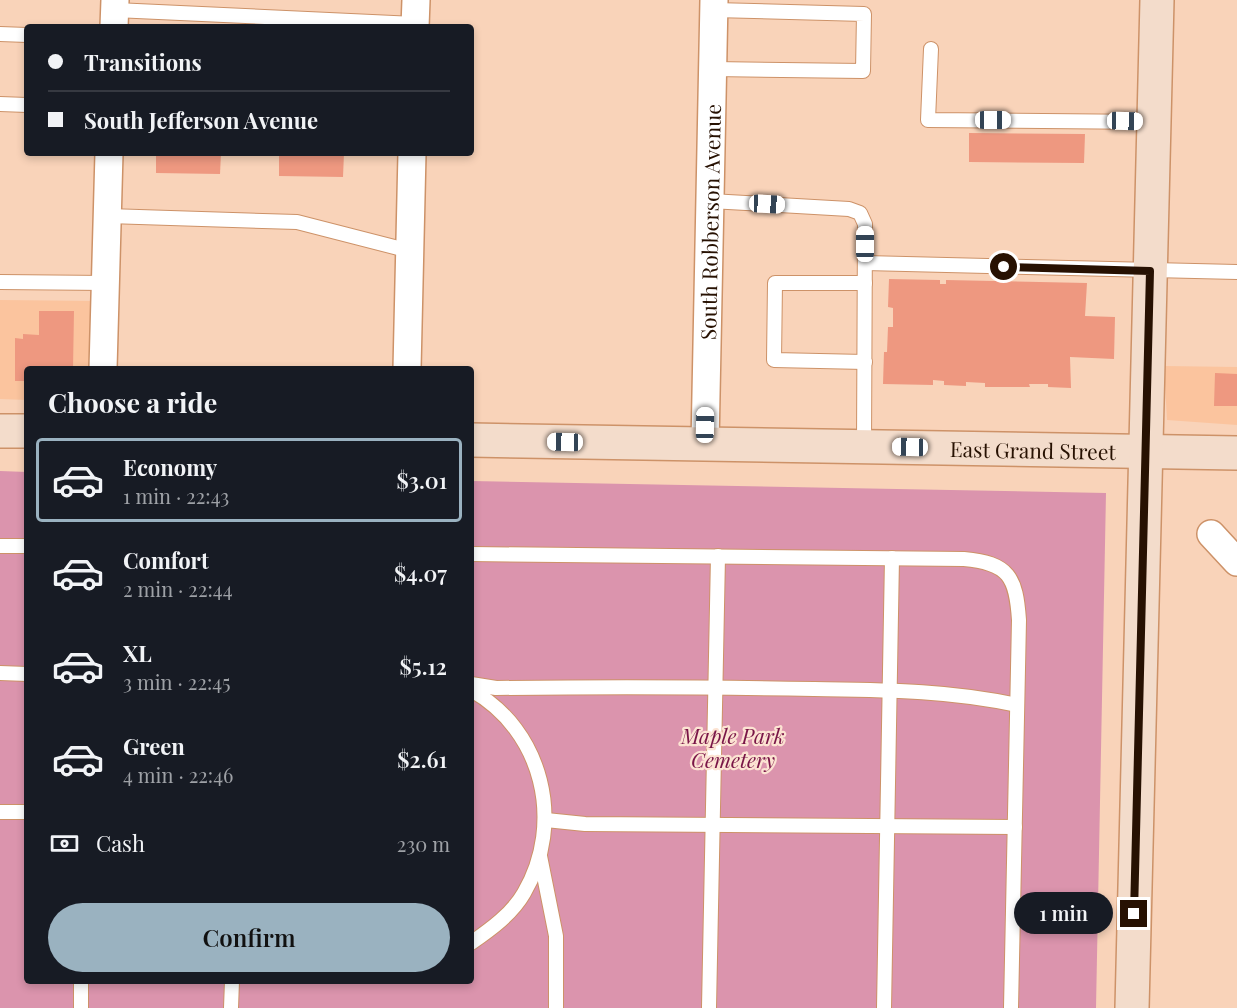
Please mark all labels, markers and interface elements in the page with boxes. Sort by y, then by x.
text: Transitions [84,47,202,77]
street label: South Robberson Avenue [693,104,726,340]
text: South Jefferson Avenue [84,105,318,135]
car [975,111,1011,129]
car [1107,112,1143,130]
car [749,194,785,214]
car [856,226,874,262]
route start [990,253,1017,280]
text: Choose a ride [48,384,217,420]
car [696,407,714,443]
car [547,433,583,451]
street label: East Grand Street [950,434,1117,465]
car [892,438,928,456]
text: Economy [123,452,217,482]
icon: car [51,453,105,507]
text: $3.01 [396,465,447,495]
text: 1 min · 22:43 [123,482,229,509]
text: Comfort [123,545,209,575]
icon: car [51,546,105,600]
text: $4.07 [394,558,447,588]
text: 2 min · 22:44 [123,575,233,602]
text: XL [123,638,152,668]
icon: car [51,639,105,693]
text: $5.12 [400,651,447,681]
text: 3 min · 22:45 [123,668,230,695]
park label: Maple Park Cemetery [680,721,785,773]
text: Green [123,731,185,761]
icon: car [51,732,105,786]
text: $2.61 [397,744,447,774]
text: 4 min · 22:46 [123,761,233,788]
icon: cash [48,827,81,860]
text: Cash [96,828,145,858]
text: 230 m [397,830,450,857]
callout: 1 min [1014,893,1113,935]
text: 1 min [1039,899,1088,926]
route end [1120,900,1147,927]
button: Confirm [48,903,450,972]

